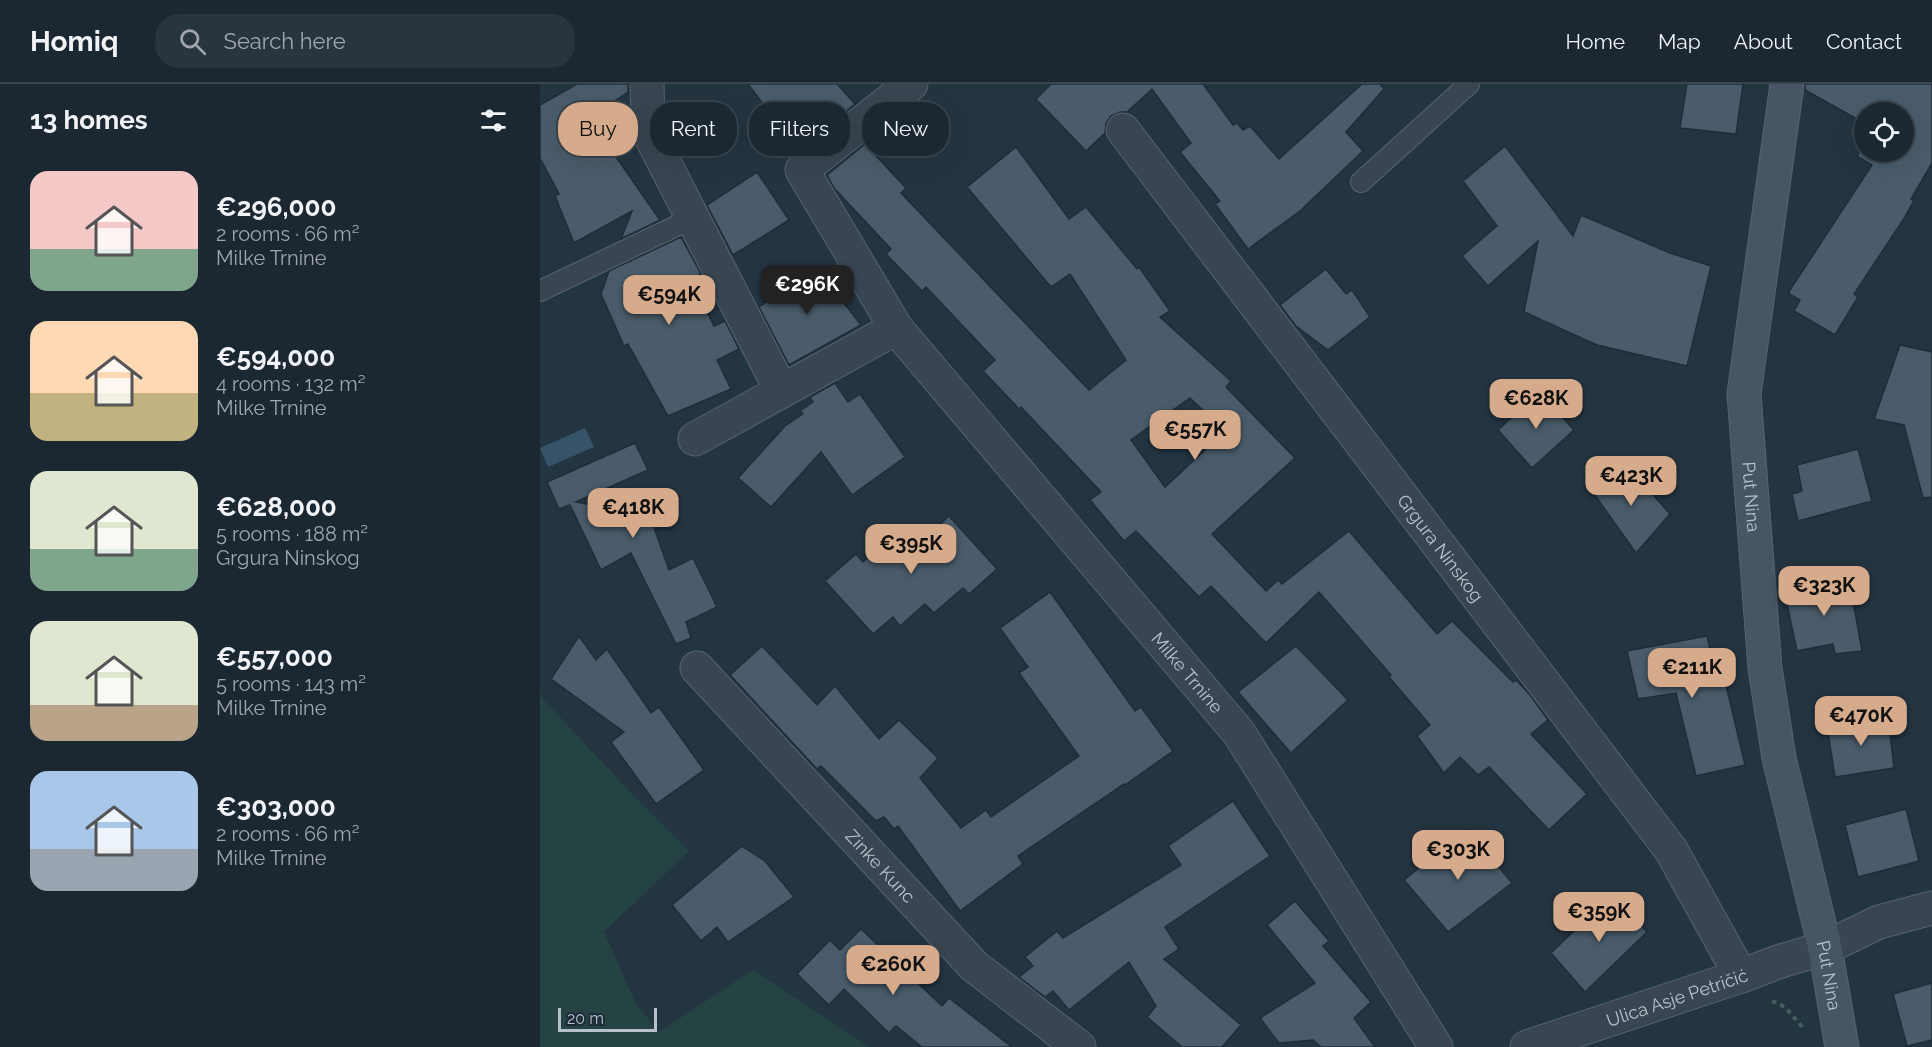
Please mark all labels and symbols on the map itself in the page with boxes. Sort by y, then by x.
pin: €296K [765,265,849,316]
pin: €594K [627,275,711,326]
pin: €628K [1494,379,1578,430]
pin: €557K [1153,410,1237,461]
pin: €423K [1589,456,1673,507]
street label: Put Nina [1739,461,1765,533]
pin: €418K [591,488,675,539]
street label: Grgura Ninskog [1393,490,1489,606]
pin: €395K [869,524,953,575]
pin: €323K [1782,566,1866,617]
street label: Milke Trnine [1147,628,1228,717]
pin: €211K [1650,648,1734,699]
pin: €470K [1819,696,1903,747]
street label: Zinke Kunc [842,825,920,907]
pin: €303K [1416,830,1500,881]
pin: €359K [1557,892,1641,943]
street label: Put Nina [1813,938,1846,1012]
pin: €260K [851,945,935,996]
street label: Ulica Asje Petričić [1604,964,1751,1030]
scale bar [558,1005,657,1032]

